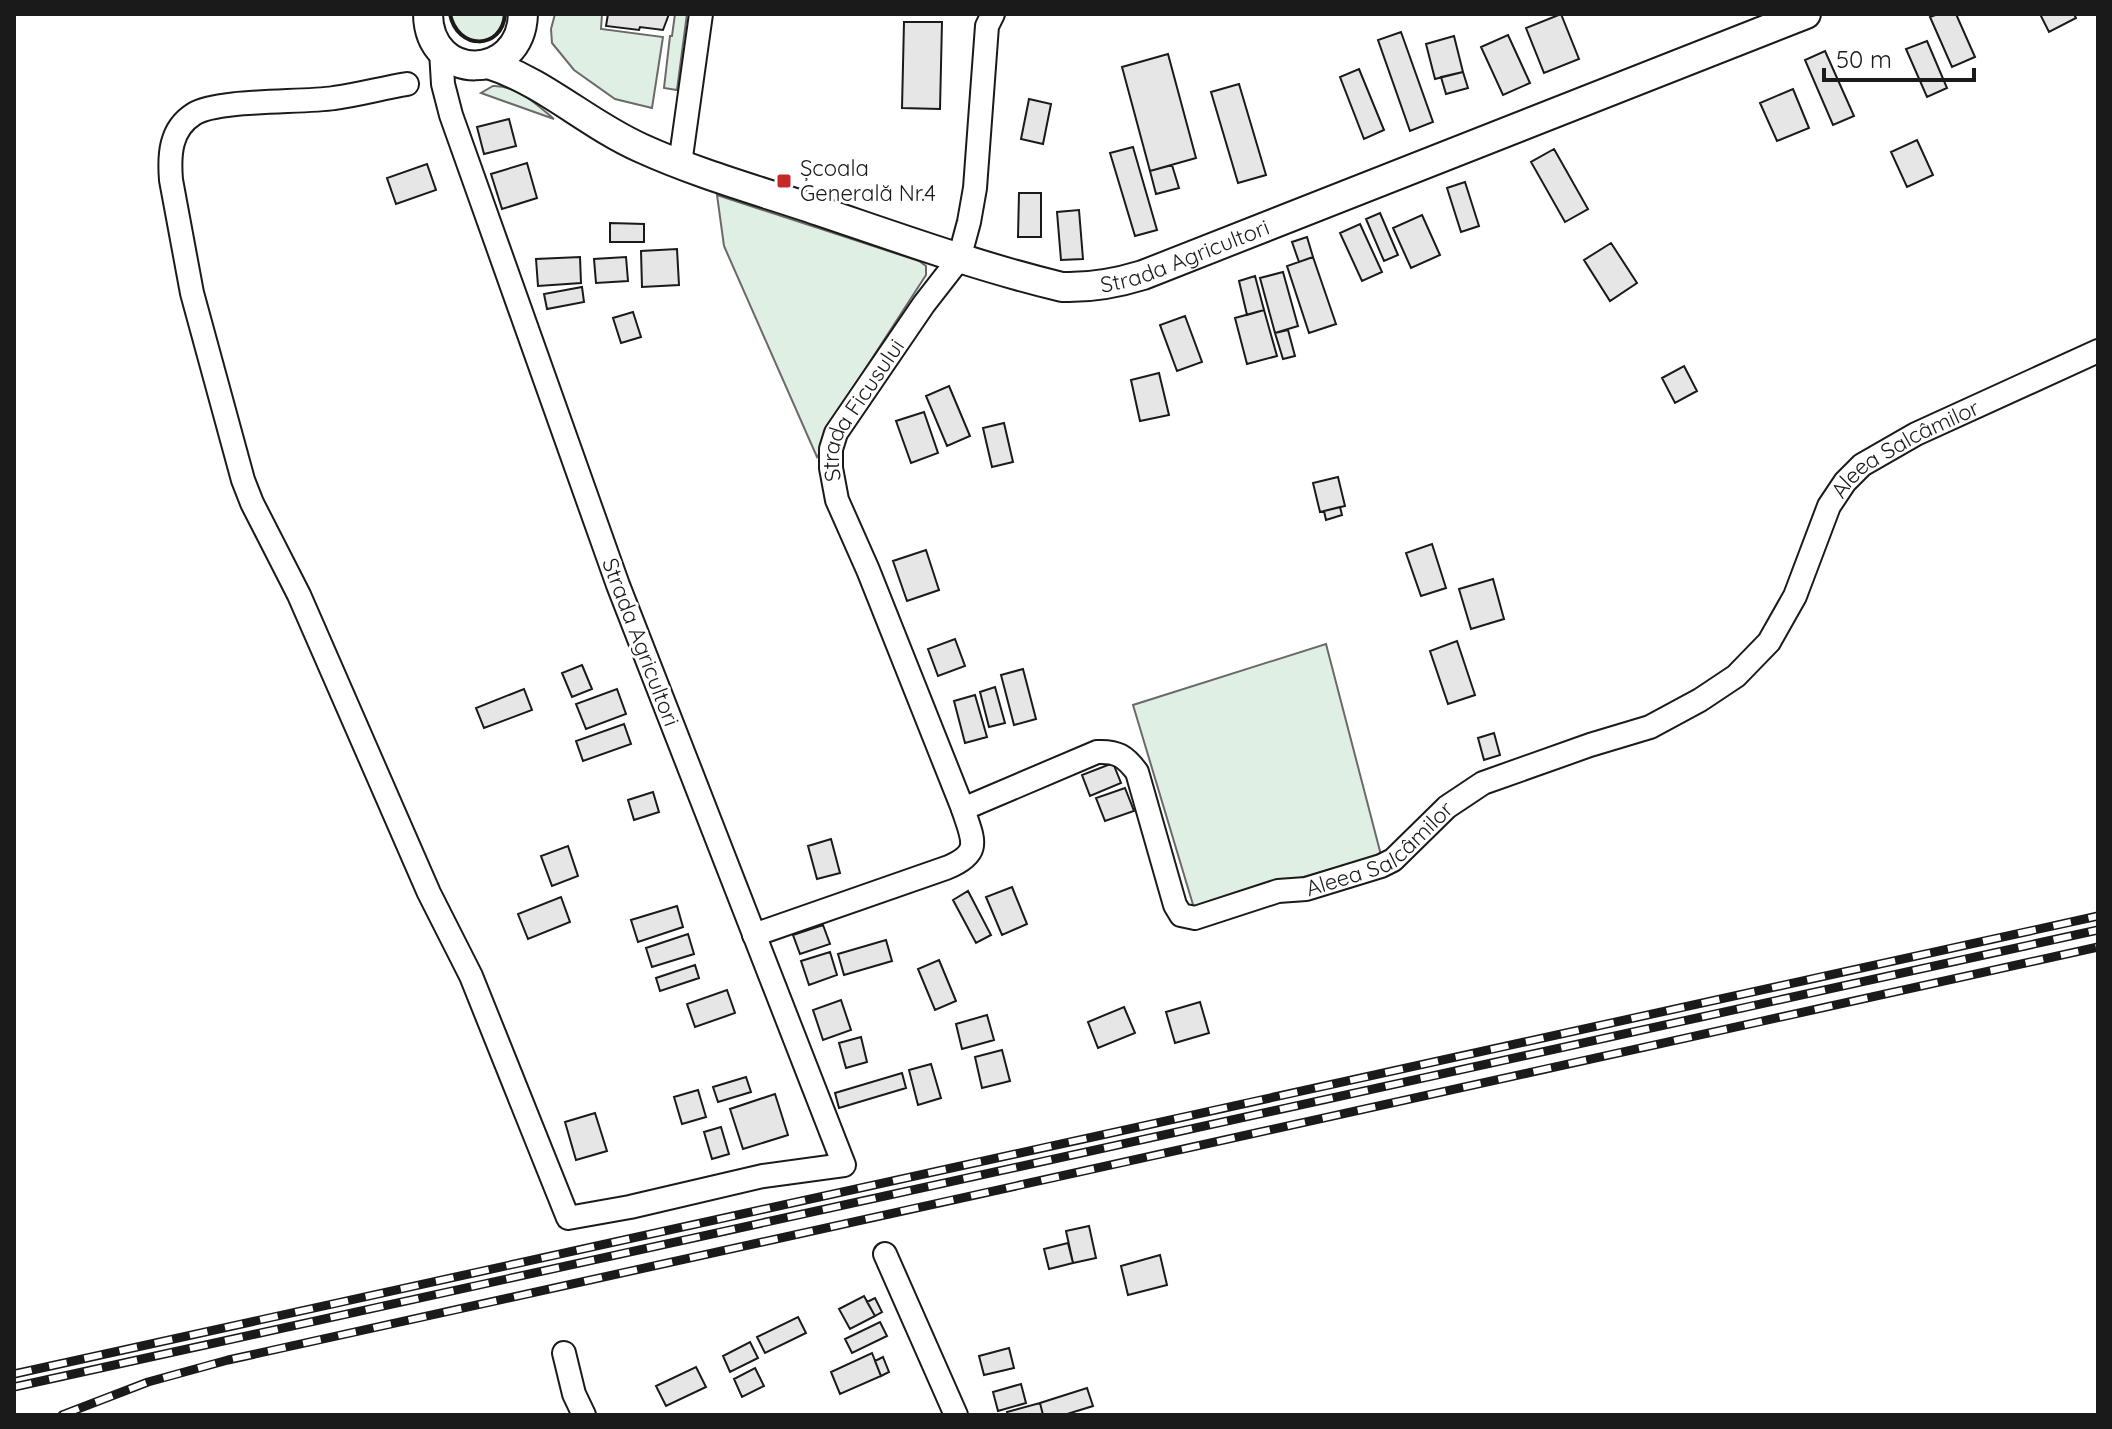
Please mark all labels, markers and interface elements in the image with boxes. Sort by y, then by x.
scale bar [1824,32,1974,82]
text: 50 m [1836,44,1892,74]
place label: Școala Generală Nr.4 [800,154,936,207]
marker: Școala Generală Nr.4 [775,172,793,190]
street label: Strada Agricultori [1098,213,1273,299]
street label: Strada Ficusului [816,333,910,484]
street label: Aleea Salcâmilor [1824,393,1984,503]
street label: Strada Agricultori [596,554,686,730]
street label: Aleea Salcâmilor [1302,795,1459,902]

